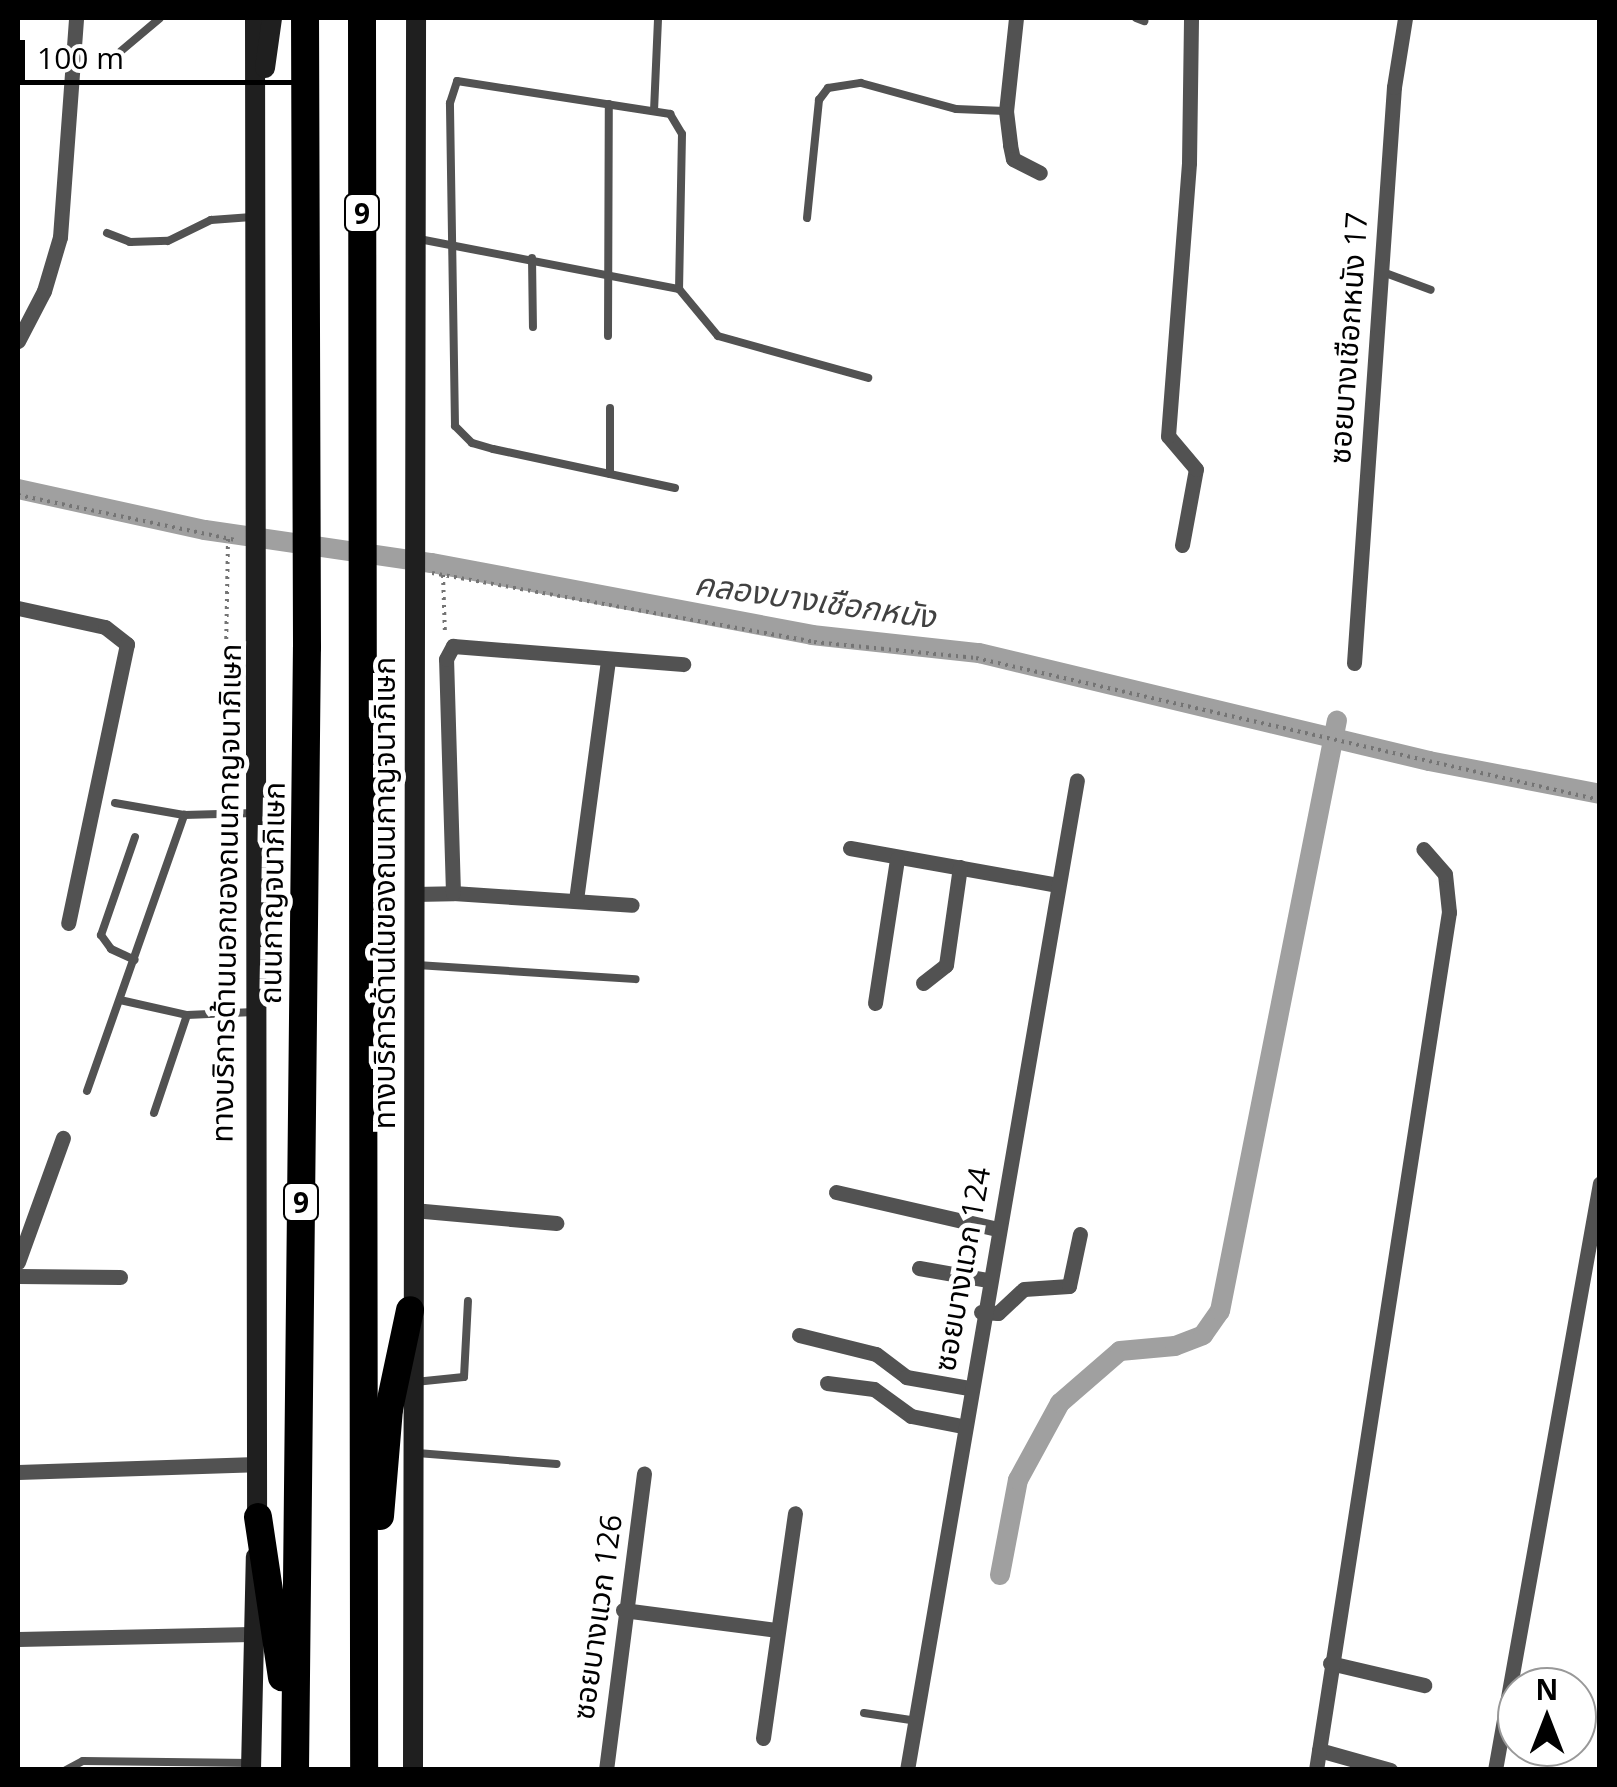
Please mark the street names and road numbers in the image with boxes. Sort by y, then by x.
road number: 9 [342,190,382,236]
street label: ซอยบางเชือกหนัง 17 [1321,211,1375,465]
street label: ทางบริการด้านนอกของถนนกาญจนาภิเษก [204,643,248,1143]
street label: ทางบริการด้านในของถนนกาญจนาภิเษก [366,657,402,1129]
street label: ถนนกาญจนาภิเษก [252,781,292,1005]
street label: ซอยบางแวก 124 [926,1164,998,1374]
road number: 9 [281,1179,321,1225]
street label: ซอยบางแวก 126 [565,1512,629,1722]

